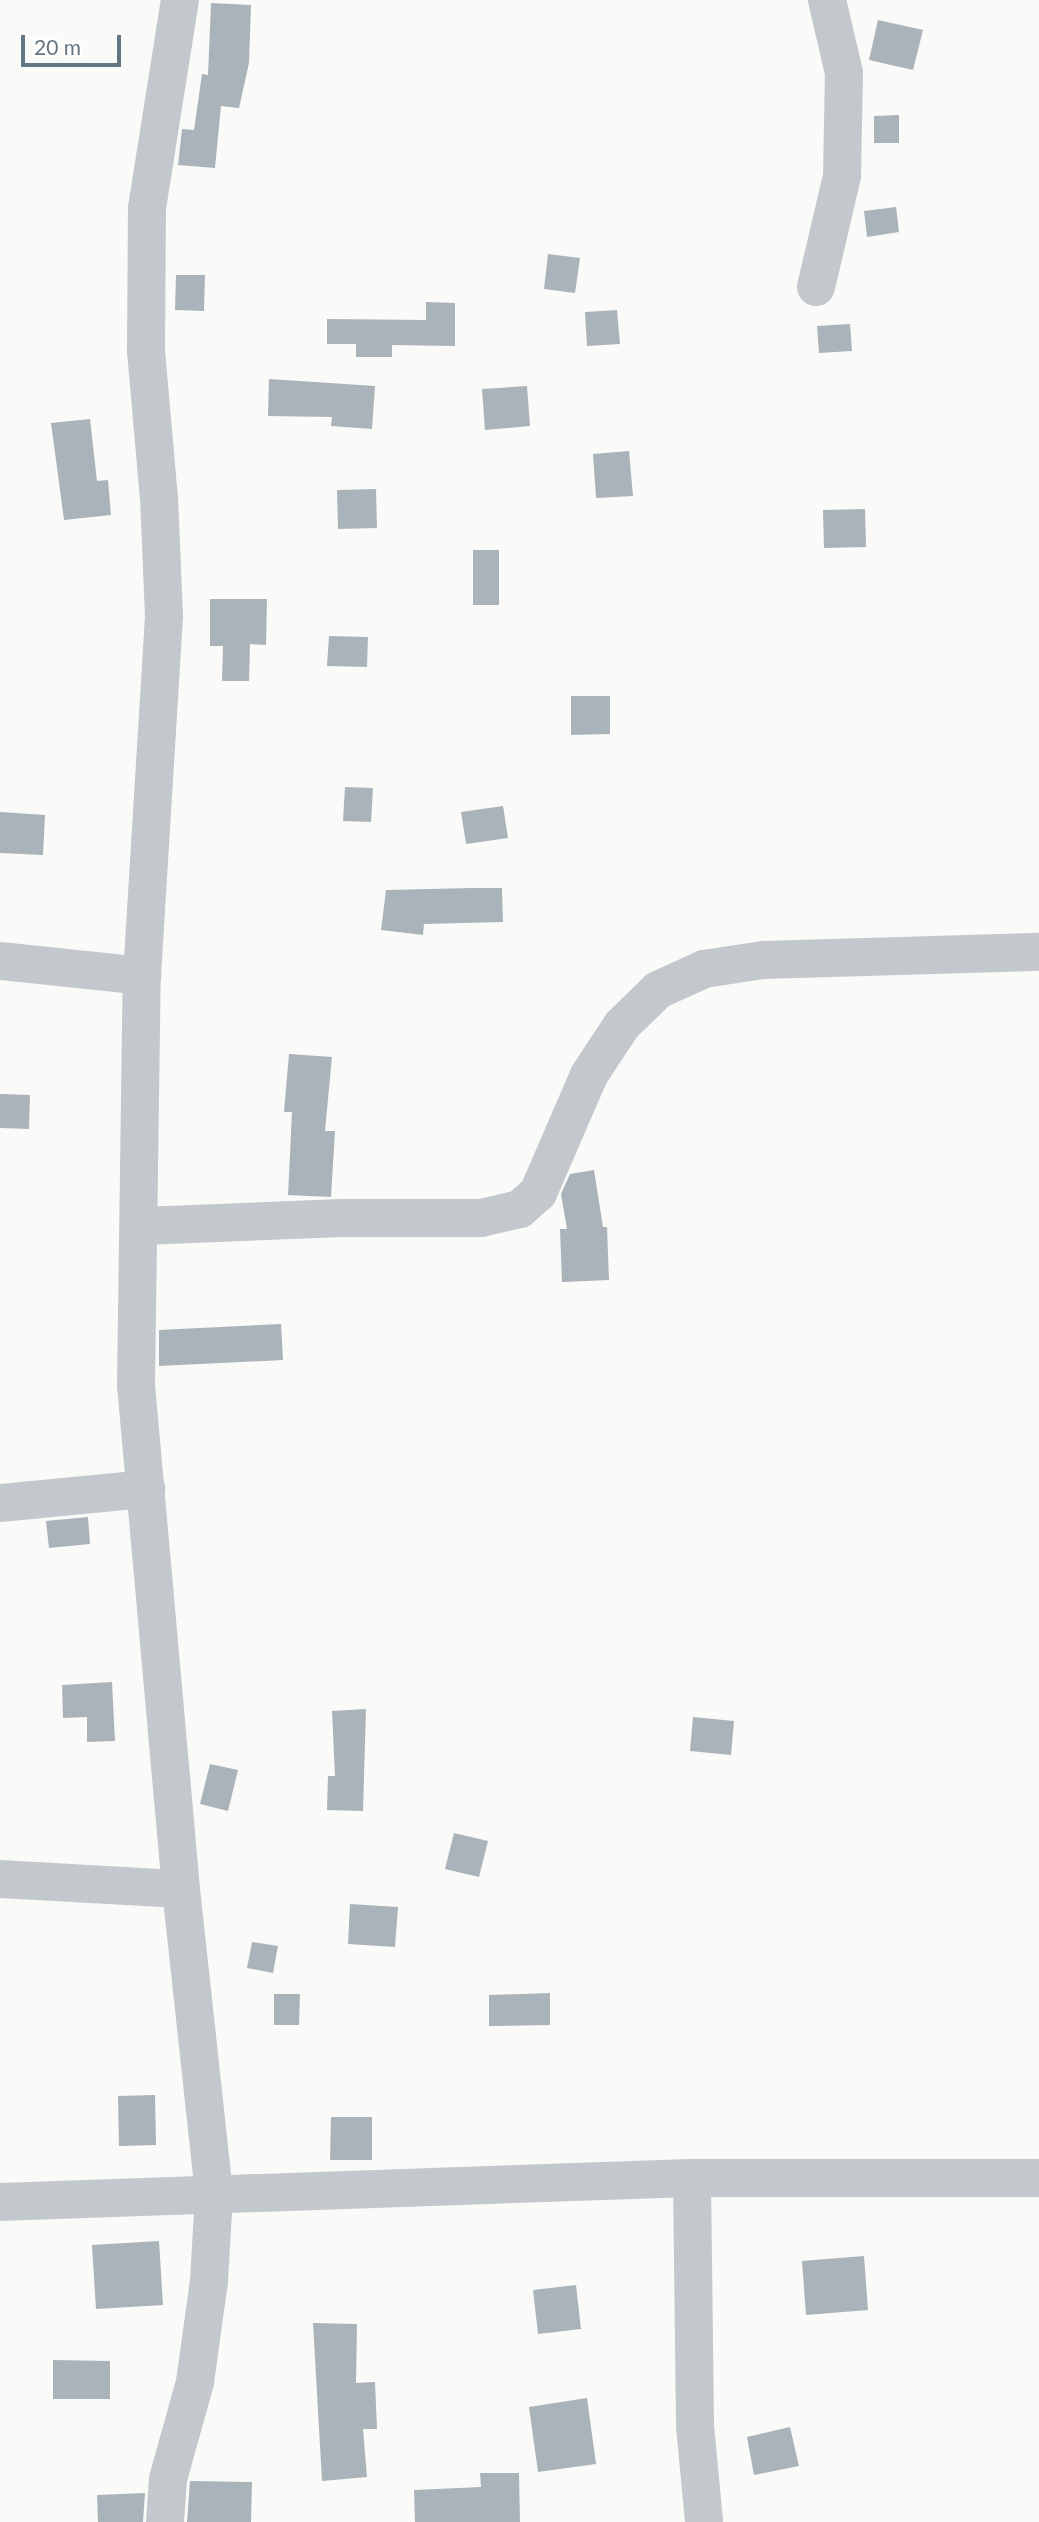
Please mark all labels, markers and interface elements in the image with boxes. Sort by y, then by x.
scale bar [24,21,124,65]
text: 20 m [34,34,81,59]

